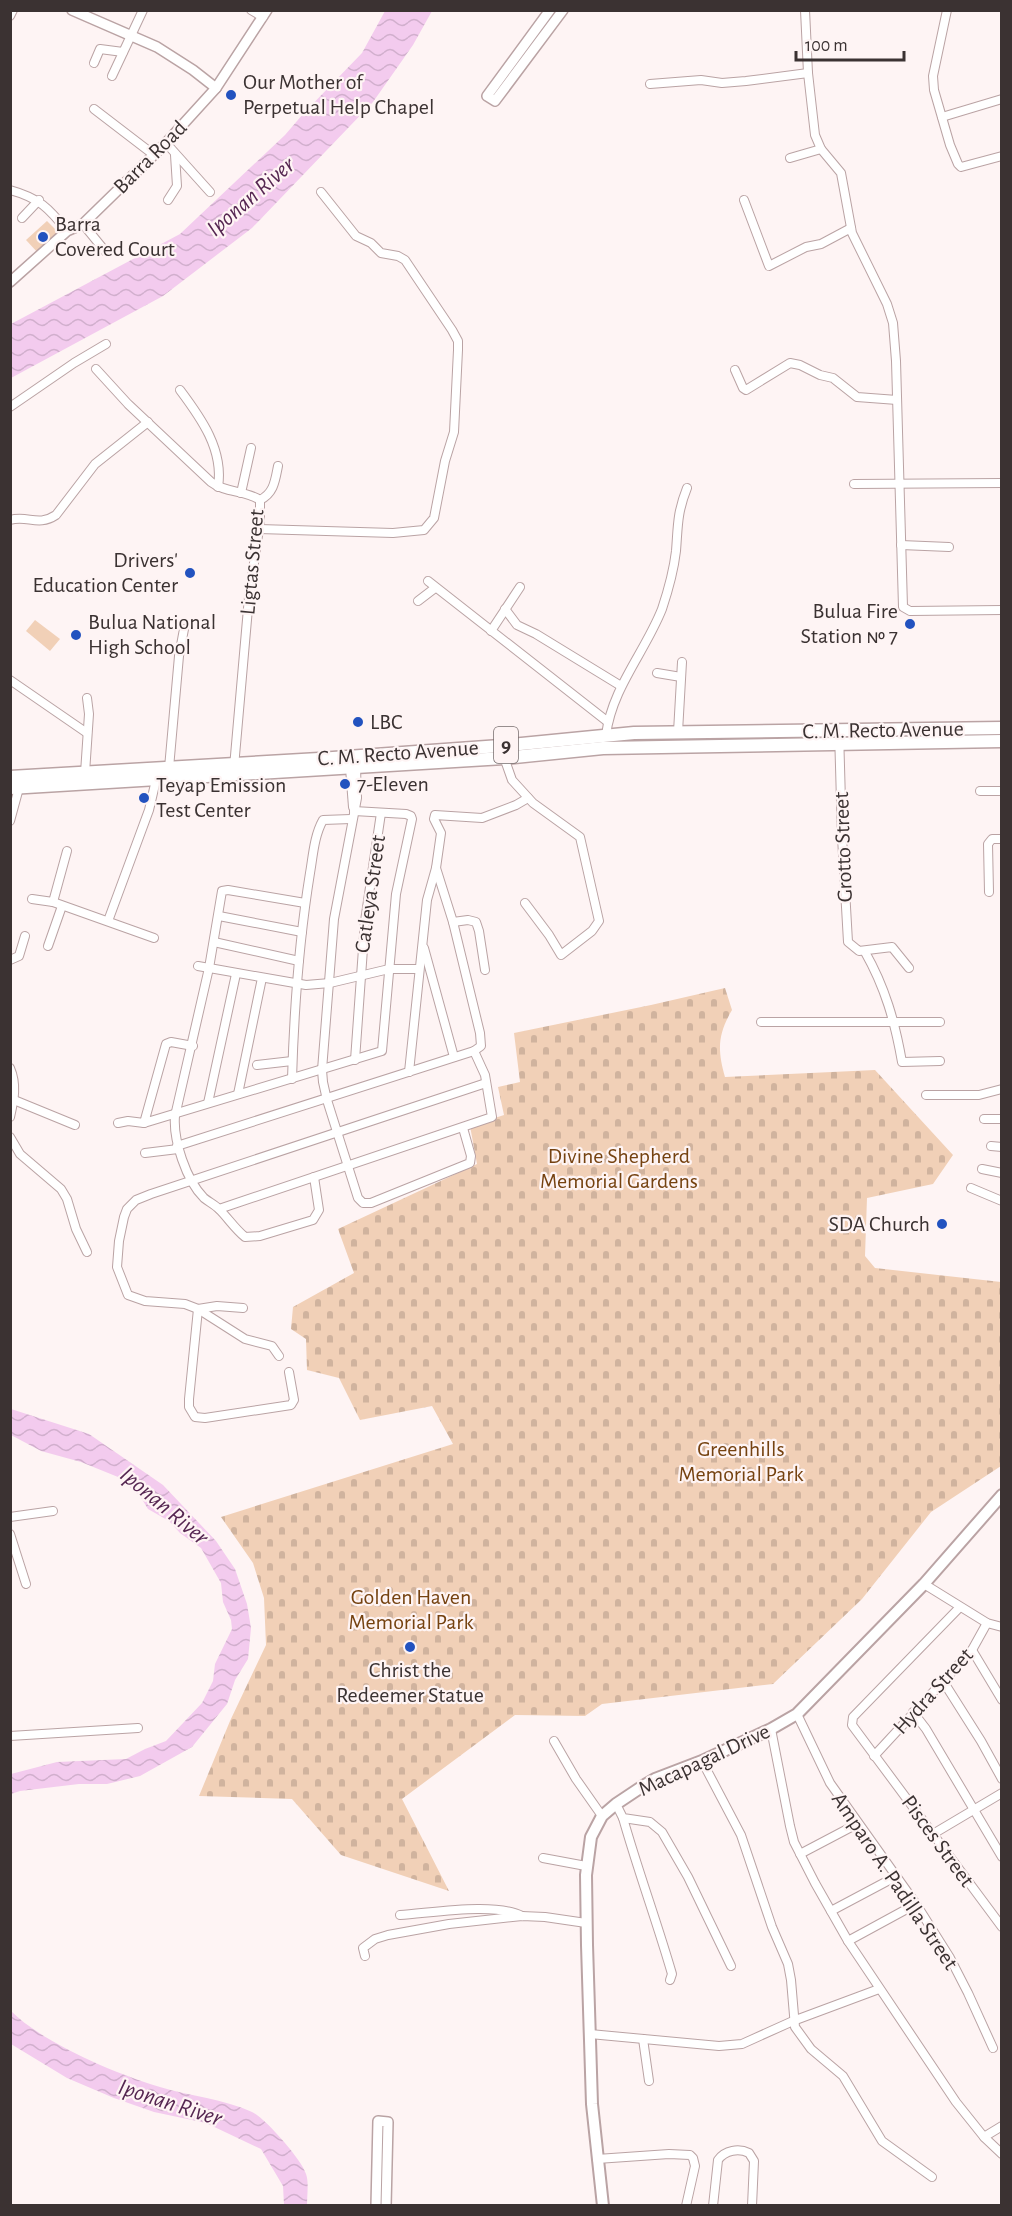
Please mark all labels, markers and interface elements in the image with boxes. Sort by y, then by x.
scale bar [796,24,904,62]
text: 100 m [805,37,848,55]
place label: Our Mother of Perpetual Help Chapel [243,71,434,118]
marker: Our Mother of Perpetual Help Chapel [224,88,238,102]
street label: Barra Road [109,116,191,198]
water label: Iponan River [203,152,300,241]
place label: Barra Covered Court [55,213,175,260]
marker: Barra Covered Court [36,230,50,244]
street label: Ligtas Street [236,508,268,616]
place label: Drivers' Education Center [33,549,178,596]
marker: Drivers' Education Center [183,566,197,580]
place label: Bulua Fire Station № 7 [800,600,898,647]
place label: Bulua National High School [88,611,216,658]
marker: Bulua Fire Station № 7 [903,617,917,631]
marker: Bulua National High School [69,628,83,642]
place label: LBC [370,711,402,733]
marker: LBC [351,715,365,729]
street label: C. M. Recto Avenue [802,718,964,742]
road number: 9 [494,727,518,763]
street label: C. M. Recto Avenue [317,736,479,770]
place label: 7-Eleven [357,773,429,795]
place label: Teyap Emission Test Center [156,774,286,821]
marker: 7-Eleven [338,777,352,791]
marker: Teyap Emission Test Center [137,791,151,805]
street label: Grotto Street [830,791,856,903]
street label: Catleya Street [351,834,389,954]
park label: Divine Shepherd Memorial Gardens [540,1145,698,1192]
place label: SDA Church [828,1213,930,1235]
marker: SDA Church [935,1217,949,1231]
park label: Greenhills Memorial Park [679,1438,803,1485]
water label: Iponan River [115,1462,214,1550]
park label: Golden Haven Memorial Park [349,1586,473,1633]
marker: Christ the Redeemer Statue [403,1640,417,1654]
street label: Hydra Street [889,1644,977,1738]
place label: Christ the Redeemer Statue [336,1659,484,1706]
street label: Macapagal Drive [635,1720,773,1800]
street label: Amparo A. Padilla Street [828,1788,962,1974]
street label: Pisces Street [898,1791,978,1891]
water label: Iponan River [115,2075,226,2131]

